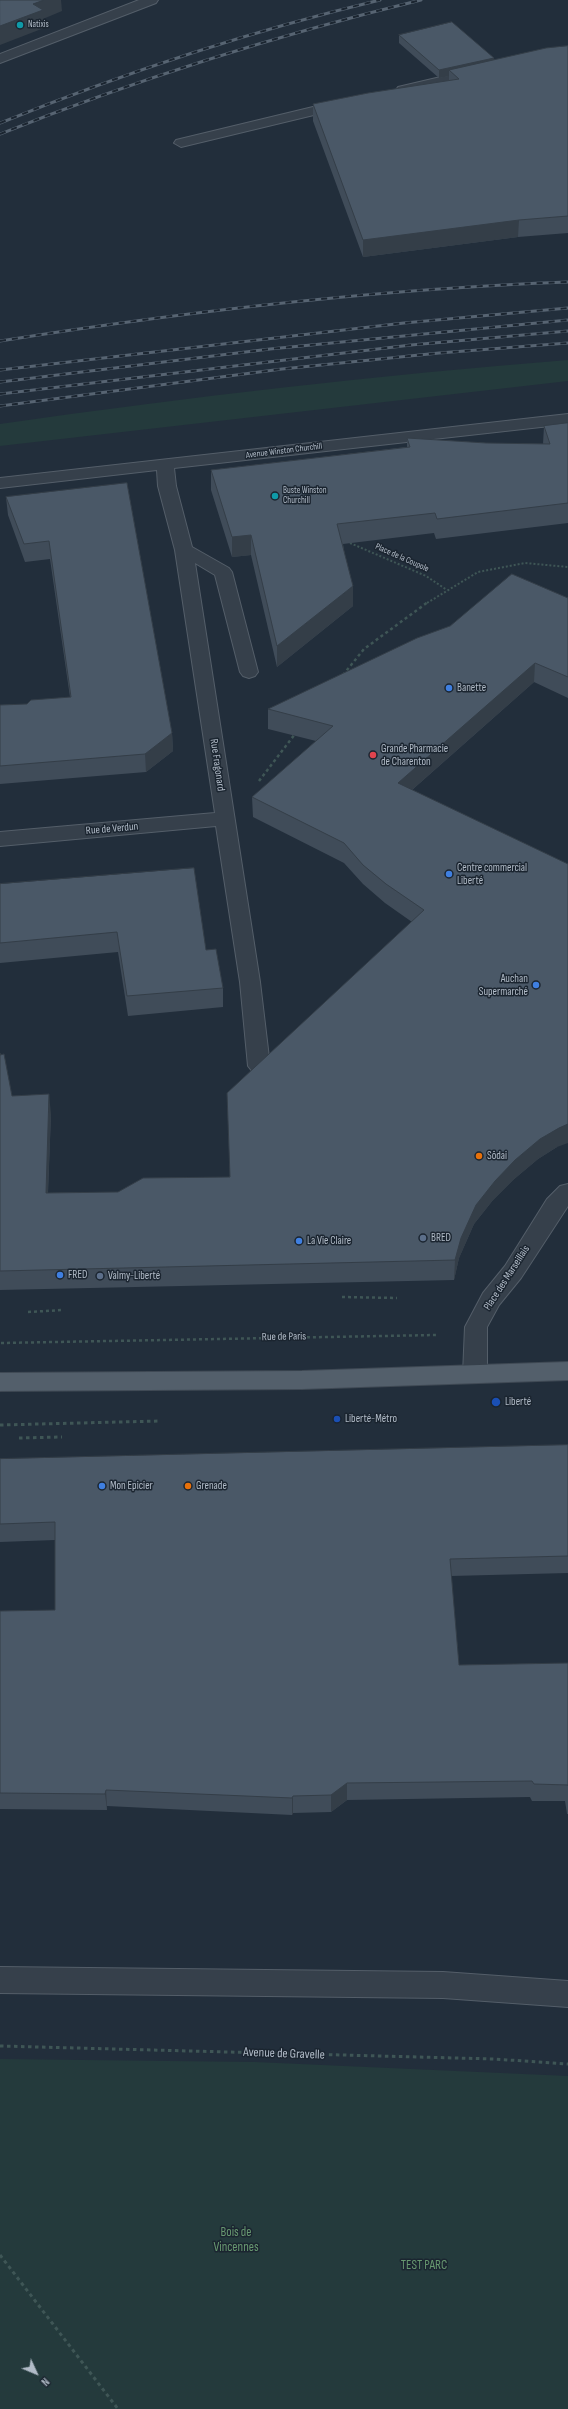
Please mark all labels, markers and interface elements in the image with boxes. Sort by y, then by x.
marker: Natixis [15,20,25,30]
place label: Natixis [28,20,49,30]
street label: Avenue Winston Churchill [245,441,323,461]
place label: Buste Winston Churchill [283,486,327,507]
marker: Buste Winston Churchill [270,491,280,501]
street label: Place de la Coupole [374,541,430,575]
place label: Banette [457,681,486,695]
marker: Banette [444,683,454,693]
street label: Rue Fragonard [207,738,227,792]
place label: Grande Pharmacie de Charenton [381,742,448,768]
marker: Grande Pharmacie de Charenton [368,750,378,760]
street label: Rue de Verdun [85,820,139,838]
place label: Centre commercial Liberté [457,861,527,887]
marker: Centre commercial Liberté [444,869,454,879]
place label: Auchan Supermarché [479,972,528,998]
marker: Auchan Supermarché [531,980,541,990]
place label: Sōdai [487,1149,507,1163]
marker: Sōdai [474,1151,484,1161]
place label: BRED [431,1231,451,1245]
marker: BRED [418,1233,428,1243]
place label: La Vie Claire [307,1234,351,1248]
marker: La Vie Claire [294,1236,304,1246]
street label: Place des Marseillais [481,1243,533,1313]
place label: FRED [68,1268,87,1282]
place label: Valmy-Liberté [108,1269,160,1283]
marker: FRED [55,1270,65,1280]
marker: Valmy-Liberté [95,1271,105,1281]
street label: Rue de Paris [262,1330,306,1344]
place label: Liberté [505,1395,531,1409]
marker: Liberté [490,1396,502,1408]
place label: Liberté-Métro [345,1412,397,1426]
marker: Liberté-Métro [332,1414,342,1424]
place label: Mon Epicier [110,1479,153,1493]
place label: Grenade [196,1479,227,1493]
marker: Mon Epicier [97,1481,107,1491]
marker: Grenade [183,1481,193,1491]
street label: Avenue de Gravelle [243,2045,325,2063]
park label: Bois de Vincennes [213,2225,259,2256]
park label: TEST PARC [401,2258,447,2274]
north arrow [16,2353,56,2393]
text: N [38,2375,52,2388]

